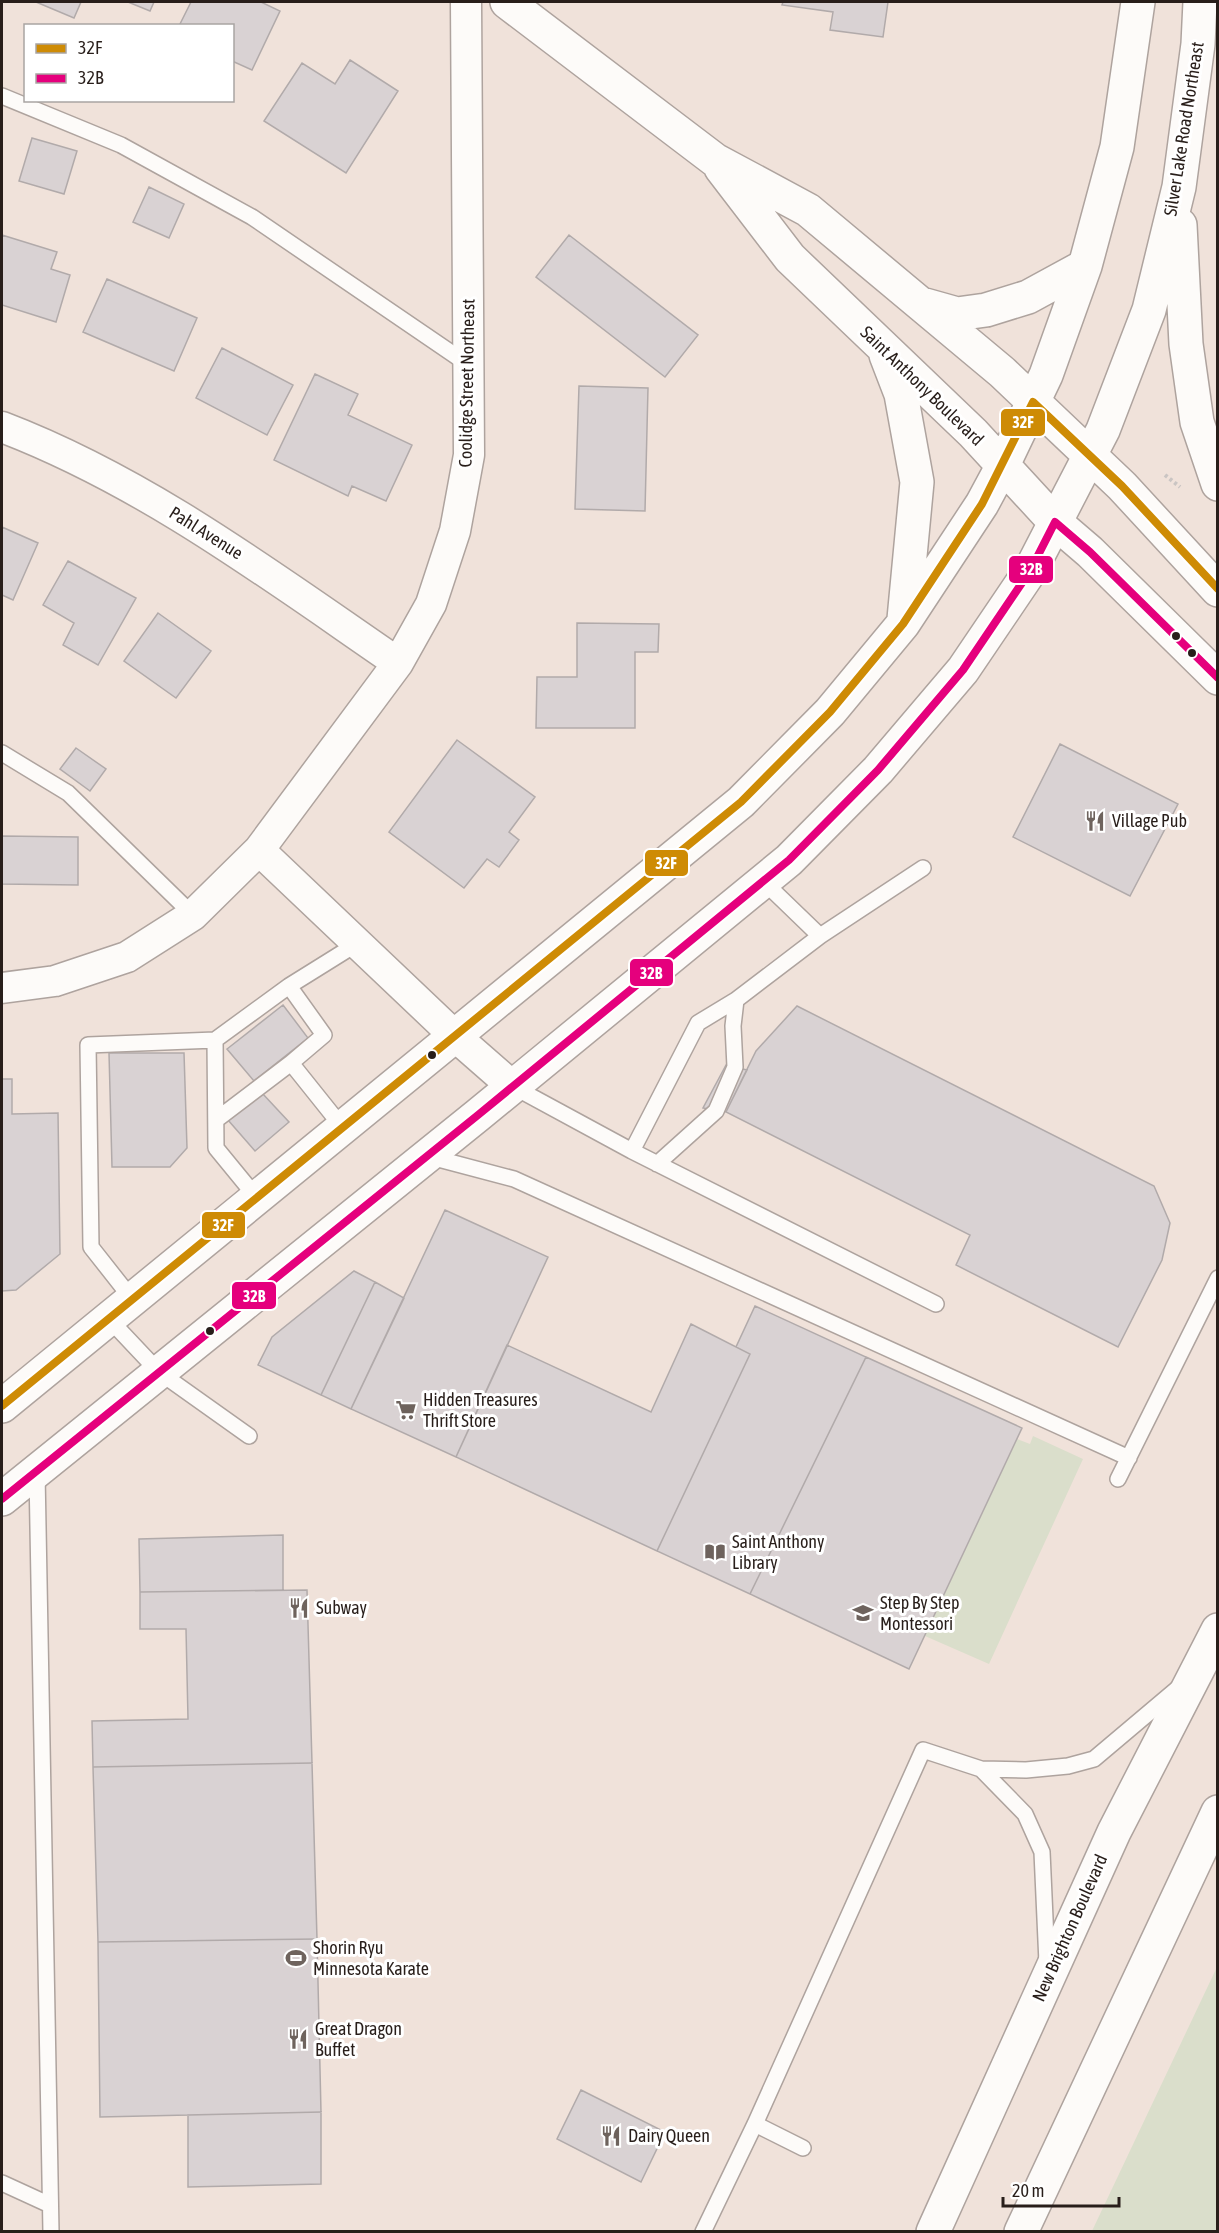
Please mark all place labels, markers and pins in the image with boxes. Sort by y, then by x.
unlabelled marker [1170,630,1182,642]
unlabelled marker [1186,647,1198,659]
restaurant icon: Village Pub [1083,809,1107,833]
place label: Village Pub [1112,810,1187,831]
unlabelled marker [426,1049,438,1061]
unlabelled marker [204,1325,216,1337]
place label: Hidden Treasures Thrift Store [423,1389,538,1431]
supermarket icon: Hidden Treasures Thrift Store [394,1398,418,1422]
place label: Saint Anthony Library [732,1531,825,1573]
library icon: Saint Anthony Library [703,1540,727,1564]
place label: Step By Step Montessori [880,1592,959,1634]
restaurant icon: Subway [287,1596,311,1620]
place label: Subway [316,1597,367,1618]
school or university icon: Step By Step Montessori [851,1601,875,1625]
place label: Shorin Ryu Minnesota Karate [313,1937,429,1979]
sports icon: Shorin Ryu Minnesota Karate [284,1946,308,1970]
place label: Great Dragon Buffet [315,2018,402,2060]
restaurant icon: Great Dragon Buffet [286,2027,310,2051]
restaurant icon: Dairy Queen [599,2124,623,2148]
place label: Dairy Queen [628,2125,710,2146]

